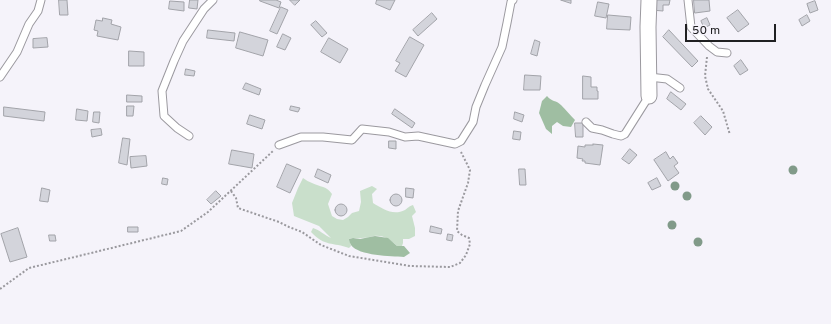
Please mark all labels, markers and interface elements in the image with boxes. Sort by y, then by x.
scale bar [687,16,778,42]
text: 50 m [692,23,720,39]

